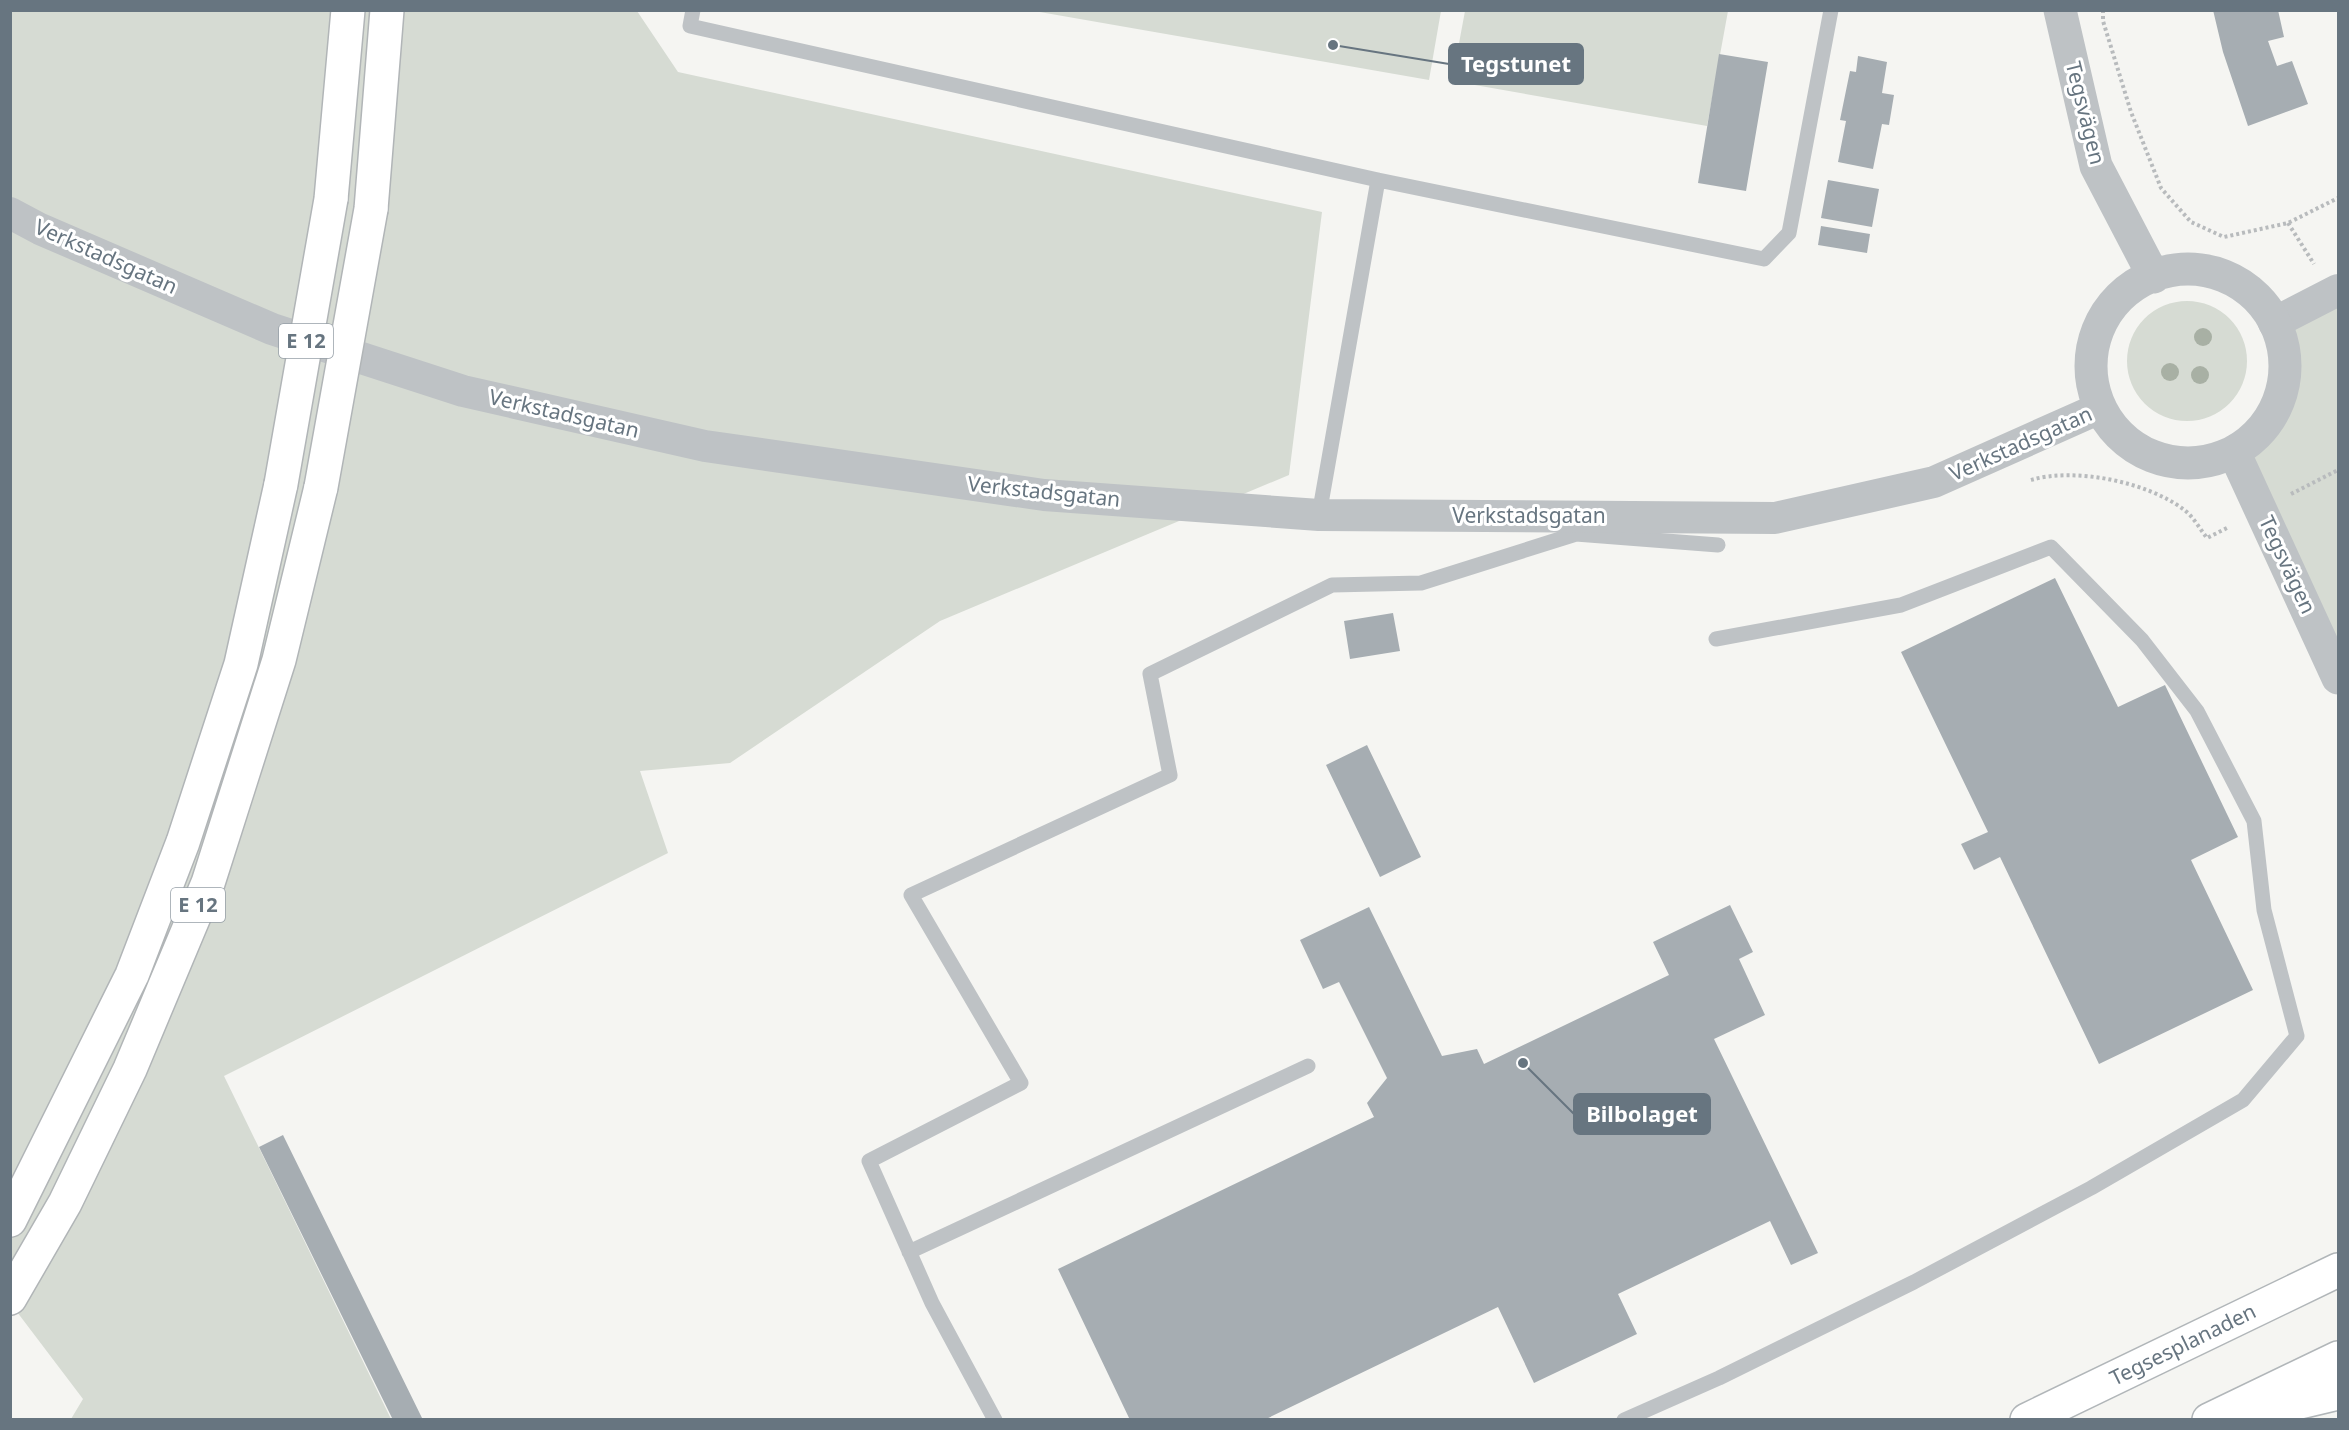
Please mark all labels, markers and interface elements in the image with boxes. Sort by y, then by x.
callout: Tegstunet [1449,44,1583,84]
text: Tegstunet [1461,48,1571,78]
street label: Tegsvägen [2060,58,2112,167]
street label: Verkstadsgatan [31,212,182,300]
road number: E 12 [279,324,333,358]
street label: Verkstadsgatan [486,382,642,444]
street label: Verkstadsgatan [1945,399,2096,487]
street label: Verkstadsgatan [966,469,1122,513]
street label: Verkstadsgatan [1452,501,1606,529]
street label: Tegsvägen [2253,511,2323,618]
road number: E 12 [171,888,225,922]
callout: Bilbolaget [1574,1094,1710,1134]
text: Bilbolaget [1586,1098,1698,1128]
street label: Tegsesplanaden [2105,1297,2260,1392]

